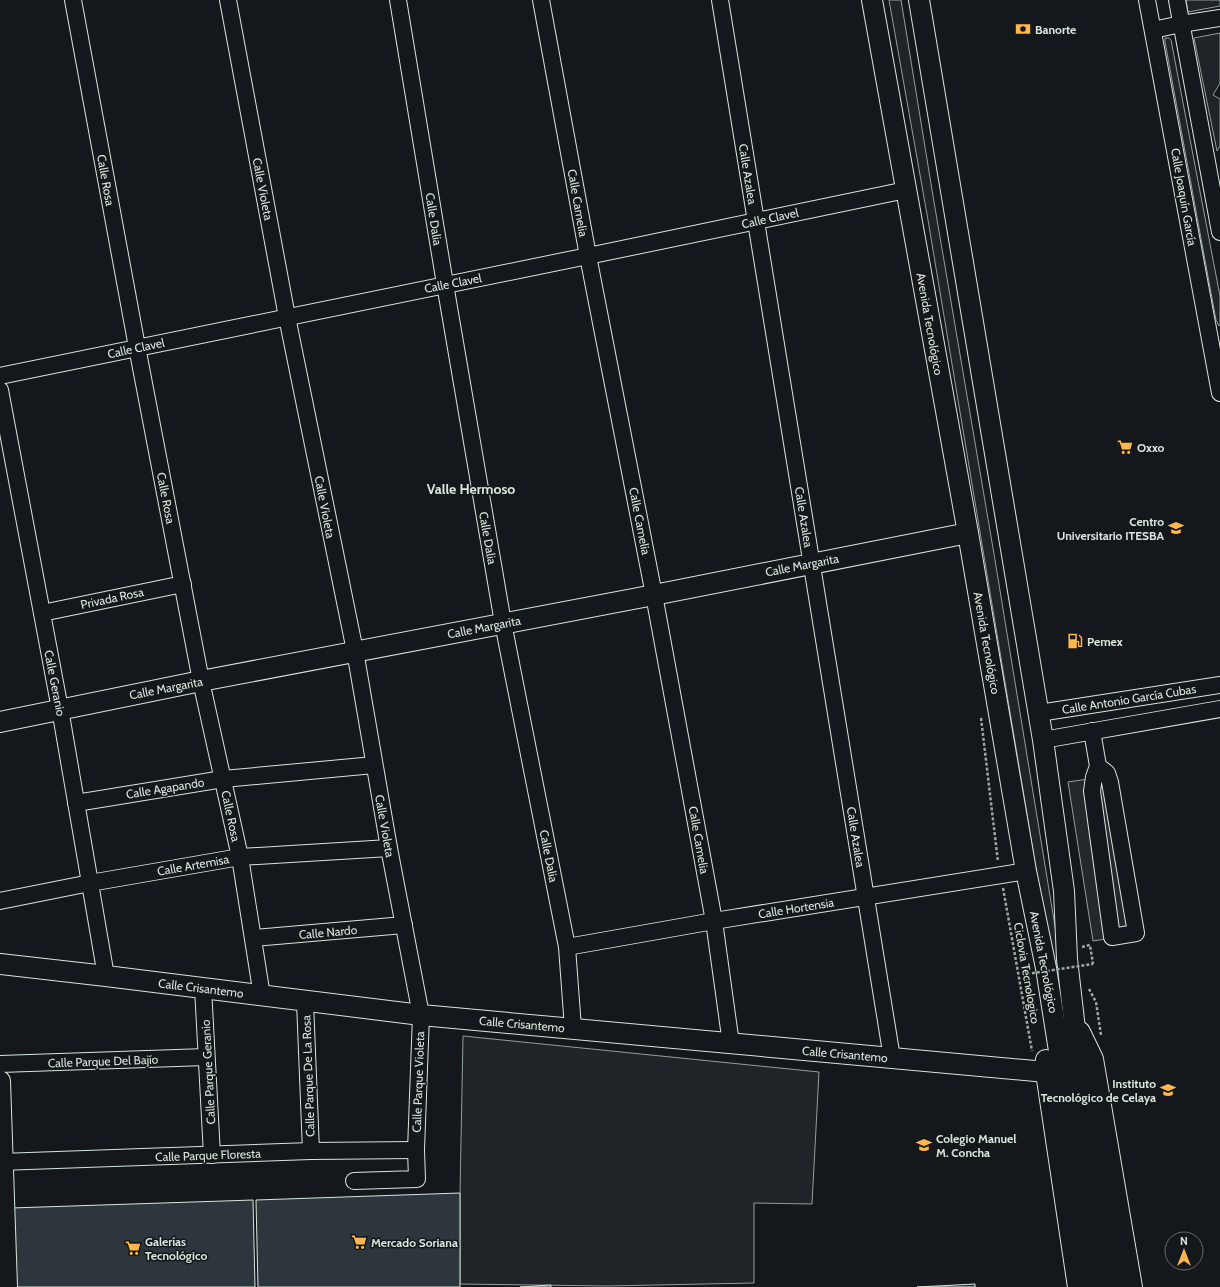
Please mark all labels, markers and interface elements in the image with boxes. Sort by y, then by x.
bank icon: Banorte [1014,20,1032,38]
place label: Banorte [1035,22,1076,37]
street label: Calle Azalea [736,143,760,206]
street label: Calle Joaquín García [1168,147,1200,247]
street label: Calle Rosa [94,153,118,207]
street label: Calle Violeta [250,156,276,222]
street label: Calle Camelia [565,168,591,238]
street label: Calle Dalia [422,192,446,247]
street label: Calle Clavel [740,205,800,231]
street label: Calle Clavel [423,270,483,296]
street label: Avenida Tecnológico [914,272,946,377]
street label: Calle Clavel [106,335,166,361]
supermarket icon: Oxxo [1116,438,1134,456]
place label: Oxxo [1137,440,1165,455]
street label: Calle Rosa [154,471,178,525]
street label: Calle Violeta [312,474,338,540]
district label: Valle Hermoso [427,480,515,498]
street label: Calle Camelia [626,486,654,556]
street label: Calle Azalea [792,486,816,549]
street label: Calle Dalia [476,511,500,566]
place label: Centro Universitario ITESBA [1057,514,1164,543]
school or university icon: Centro Universitario ITESBA [1167,519,1185,537]
street label: Calle Margarita [764,550,840,579]
street label: Privada Rosa [79,584,145,612]
street label: Avenida Tecnológico [971,591,1003,696]
street label: Calle Margarita [446,612,522,641]
fuel station icon: Pemex [1066,632,1084,650]
place label: Pemex [1087,634,1123,649]
street label: Calle Geranio [41,649,69,718]
street label: Calle Margarita [128,673,204,702]
street label: Calle Antonio García Cubas [1061,681,1197,717]
street label: Calle Agapando [125,774,206,802]
street label: Calle Rosa [218,789,244,843]
street label: Calle Violeta [372,794,398,859]
street label: Calle Camelia [686,805,712,875]
street label: Calle Azalea [844,806,868,869]
street label: Calle Dalia [537,828,561,884]
street label: Calle Artemisa [156,851,230,879]
street label: Calle Hortensia [757,895,835,921]
street label: Avenida Tecnológico [1027,910,1061,1015]
street label: Ciclovia Tecnologico [1011,921,1043,1025]
street label: Calle Nardo [298,922,358,942]
street label: Calle Crisantemo [157,975,245,1001]
street label: Calle Crisantemo [479,1013,566,1035]
street label: Calle Parque De La Rosa [298,1015,318,1137]
street label: Calle Parque Geranio [198,1019,218,1125]
street label: Calle Parque Violeta [409,1031,427,1133]
street label: Calle Crisantemo [802,1043,889,1065]
street label: Calle Parque Del Bajío [48,1052,159,1070]
place label: Instituto Tecnológico de Celaya [1041,1076,1156,1105]
school or university icon: Instituto Tecnológico de Celaya [1159,1081,1177,1099]
place label: Colegio Manuel M. Concha [936,1131,1016,1160]
school or university icon: Colegio Manuel M. Concha [915,1136,933,1154]
street label: Calle Parque Floresta [155,1146,261,1164]
north arrow [1164,1231,1204,1271]
supermarket icon: Mercado Soriana [350,1233,368,1251]
place label: Galerías Tecnológico [145,1234,207,1263]
text: N [1180,1234,1188,1248]
place label: Mercado Soriana [371,1235,458,1250]
supermarket icon: Galerías Tecnológico [124,1239,142,1257]

